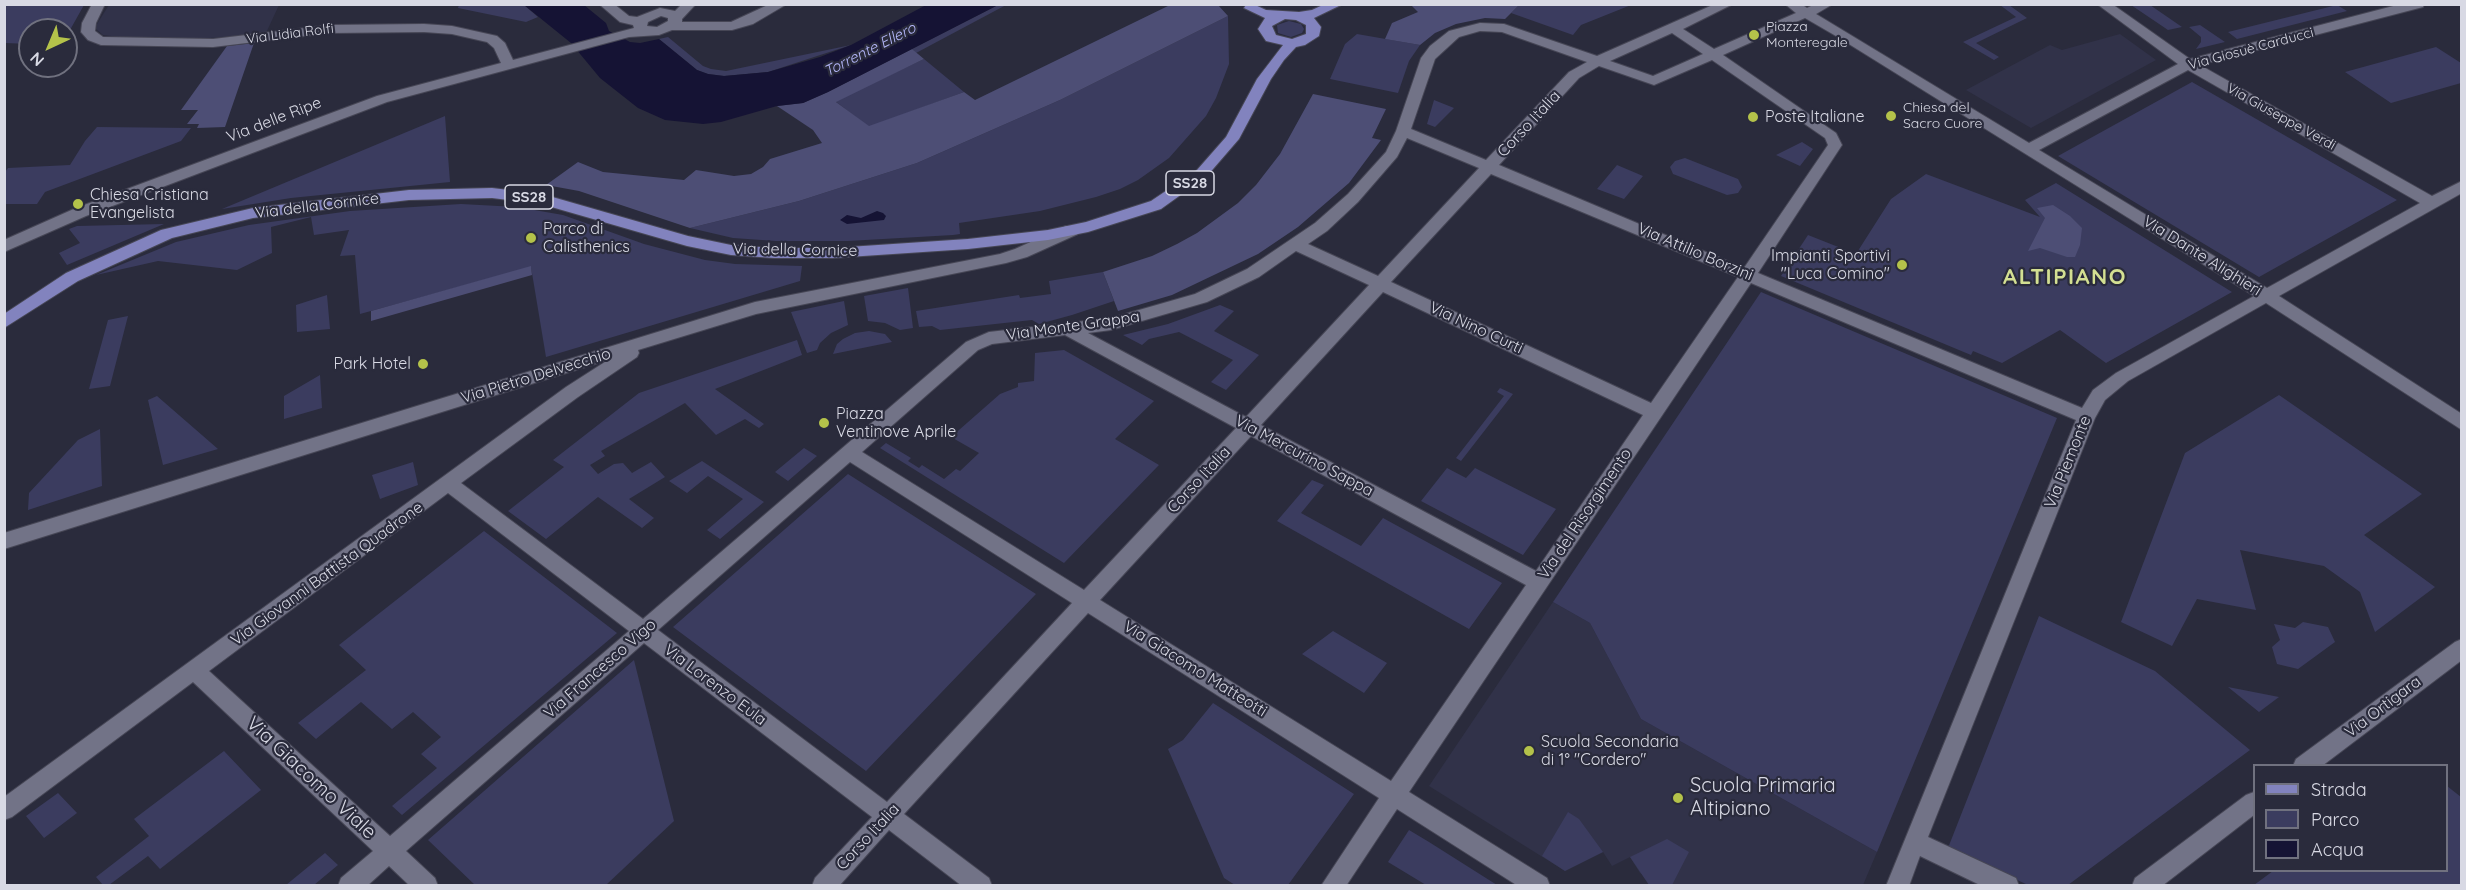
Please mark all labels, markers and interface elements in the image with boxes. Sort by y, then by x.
north arrow [18,18,78,78]
water label: Torrente Ellero [821,19,919,81]
place label: Piazza Monteregale [1766,19,1848,51]
street label: Via Lidia Rolfi [245,20,335,48]
street label: Via Giosuè Carducci [2187,24,2315,74]
marker: Piazza Monteregale [1747,28,1761,42]
text: N [26,48,48,71]
street label: Via Giuseppe Verdi [2224,80,2338,154]
street label: Corso Italia [1493,87,1565,161]
street label: Via delle Ripe [224,93,324,147]
place label: Chiesa del Sacro Cuore [1903,100,1983,132]
place label: Poste Italiane [1765,107,1865,127]
marker: Chiesa del Sacro Cuore [1884,109,1898,123]
marker: Poste Italiane [1746,110,1760,124]
road number: SS28 [1166,171,1214,195]
place label: Chiesa Cristiana Evangelista [90,185,209,223]
road number: SS28 [505,185,553,209]
street label: Via della Cornice [254,189,380,223]
marker: Chiesa Cristiana Evangelista [71,197,85,211]
street label: Via Dante Alighieri [2139,212,2265,300]
place label: Parco di Calisthenics [543,219,630,257]
street label: Via Attilio Borzini [1634,219,1756,285]
marker: Parco di Calisthenics [524,231,538,245]
street label: Via della Cornice [733,239,857,261]
place label: Impianti Sportivi "Luca Comino" [1771,246,1890,284]
marker: Impianti Sportivi "Luca Comino" [1895,258,1909,272]
district label: ALTIPIANO [2003,264,2127,290]
street label: Via Nino Curti [1426,298,1526,358]
street label: Via Monte Grappa [1005,307,1141,345]
street label: Via Pietro Delvecchio [459,344,613,408]
place label: Park Hotel [334,354,411,374]
marker: Park Hotel [416,357,430,371]
place label: Piazza Ventinove Aprile [836,404,956,442]
street label: Via Mercurino Sappa [1231,411,1377,501]
street label: Via Piemonte [2041,413,2095,511]
marker: Piazza Ventinove Aprile [817,416,831,430]
street label: Corso Italia [1163,443,1235,517]
street label: Via del Risorgimento [1534,445,1636,583]
street label: Via Giovanni Battista Quadrone [227,498,427,650]
street label: Via Francesco Vigo [540,615,660,723]
street label: Via Giacomo Matteotti [1120,617,1270,721]
street label: Via Lorenzo Eula [660,640,770,730]
street label: Via Ortigara [2341,672,2425,742]
street label: Via Giacomo Viale [241,712,381,844]
place label: Scuola Secondaria di 1° "Cordero" [1541,732,1679,770]
marker: Scuola Secondaria di 1° "Cordero" [1522,744,1536,758]
legend [2253,764,2448,872]
place label: Scuola Primaria Altipiano [1690,774,1836,821]
text: Strada [2311,778,2367,801]
marker: Scuola Primaria Altipiano [1671,791,1685,805]
street label: Corso Italia [832,800,904,874]
text: Parco [2311,808,2359,831]
text: Acqua [2311,838,2364,861]

